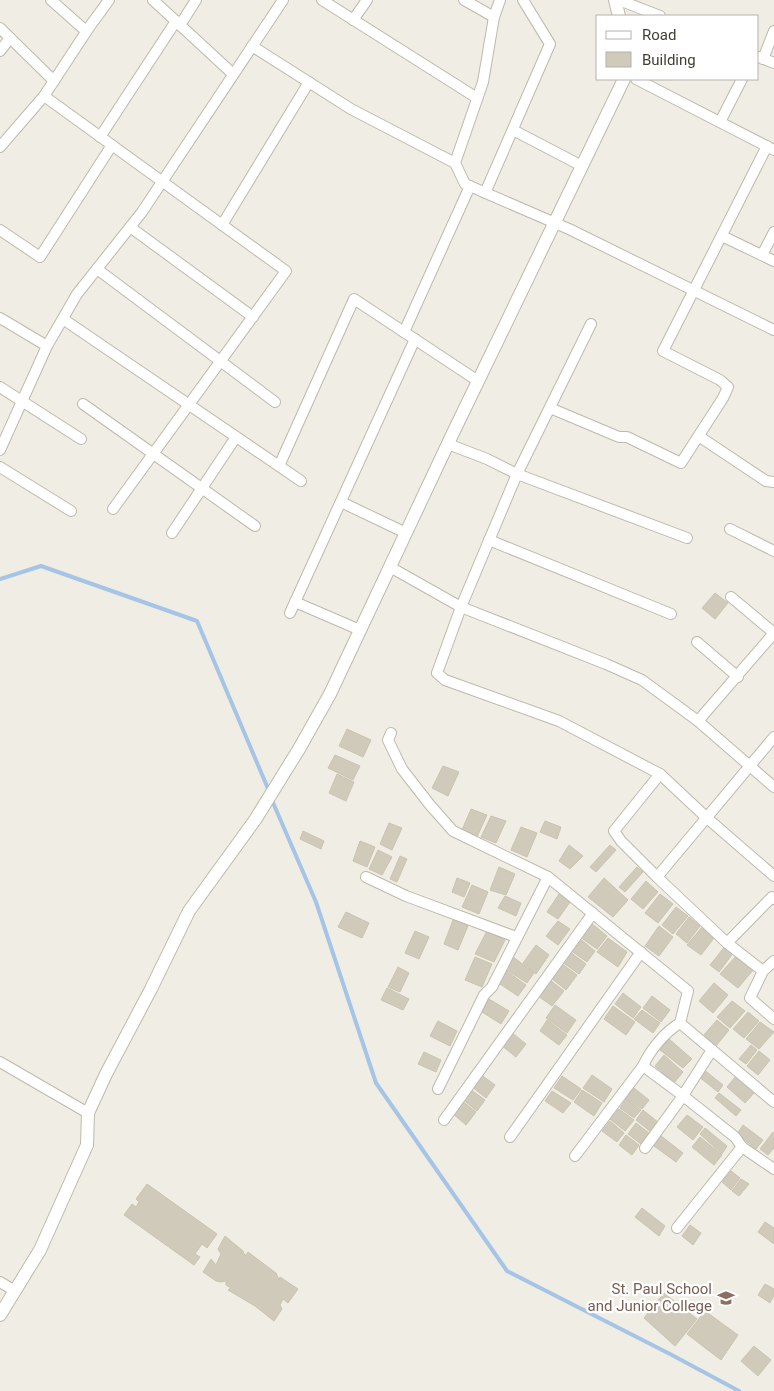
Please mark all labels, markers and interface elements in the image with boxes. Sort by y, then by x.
legend [596,15,759,80]
text: Road [642,26,676,44]
text: Building [642,51,696,69]
place label: St. Paul School and Junior College [588,1280,712,1315]
school or university icon: St. Paul School and Junior College [716,1288,736,1308]

